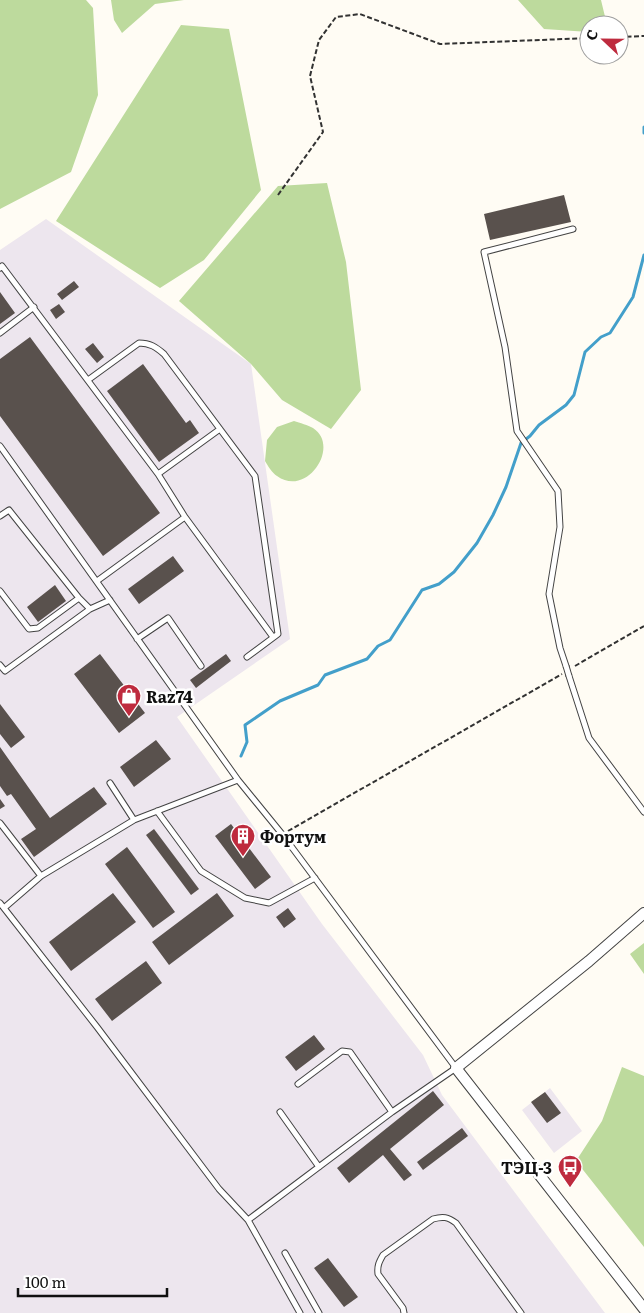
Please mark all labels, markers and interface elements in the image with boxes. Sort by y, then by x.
north arrow [579,15,629,65]
text: С [580,26,602,43]
shop icon: Raz74 [116,683,142,717]
place label: Raz74 [146,684,193,708]
building icon: Фортум [230,823,256,857]
place label: Фортум [260,824,326,848]
bus stop icon: ТЭЦ-3 [557,1154,583,1188]
place label: ТЭЦ-3 [501,1155,552,1179]
scale bar [18,1266,166,1298]
text: 100 m [25,1270,66,1293]

